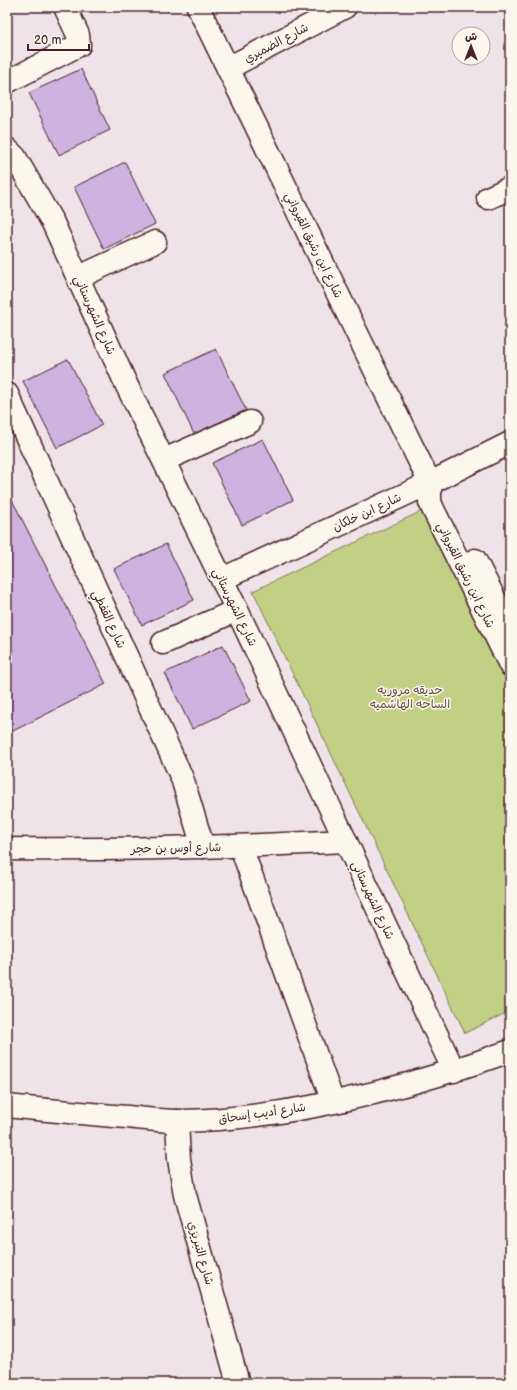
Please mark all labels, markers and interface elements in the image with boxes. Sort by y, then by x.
street label: شارع الضميري [242,20,311,68]
scale bar [28,26,89,52]
north arrow [451,26,491,66]
text: ش [465,30,477,43]
text: 20 m [34,33,61,48]
street label: شارع ابن رشيق القيرواني [279,190,346,302]
street label: شارع الشهرستاني [68,273,119,358]
street label: شارع ابن خلكان [330,490,404,536]
street label: شارع ابن رشيق القيرواني [431,520,498,632]
street label: شارع الشهرستاني [206,566,260,650]
street label: شارع القفطي [86,588,129,652]
park label: حديقه مروريه الساحه الهاشميه [370,683,450,712]
street label: شارع أوس بن حجر [130,840,221,858]
street label: شارع الشهرستاني [345,858,397,943]
street label: شارع أديب إسحاق [217,1100,307,1128]
street label: شارع التبريزي [183,1219,217,1287]

